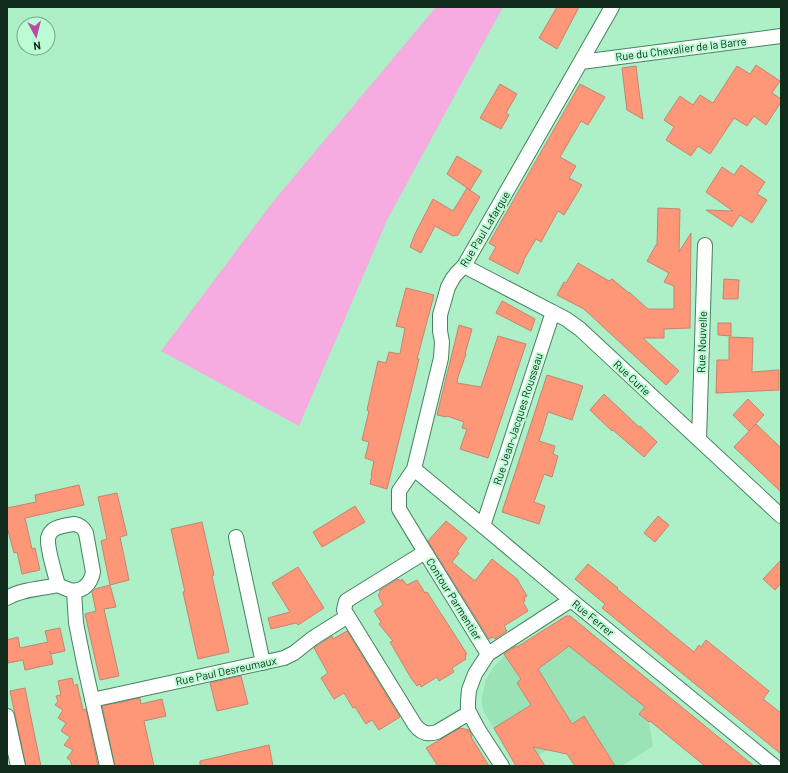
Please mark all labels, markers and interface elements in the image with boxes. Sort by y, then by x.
north arrow [16,16,56,56]
street label: Rue du Chevalier de la Barre [615,34,747,63]
text: N [33,40,42,53]
street label: Rue Paul Lafargue [457,188,512,269]
street label: Rue Nouvelle [694,311,709,373]
street label: Rue Jean-Jacques Rousseau [490,351,545,486]
street label: Rue Curie [611,357,654,398]
street label: Contour Parmentier [424,555,485,642]
street label: Rue Ferrer [570,597,617,638]
street label: Rue Paul Desreumaux [174,653,278,688]

